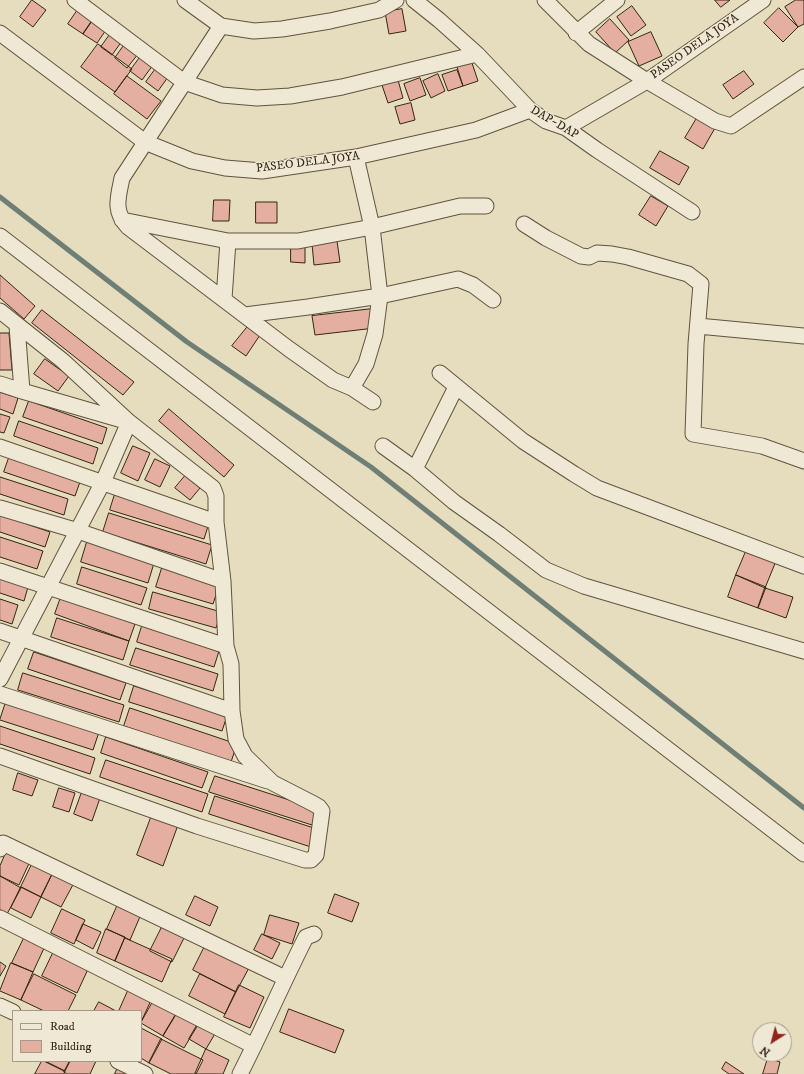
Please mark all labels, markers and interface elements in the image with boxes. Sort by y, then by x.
street label: PASEO DELA JOYA [648,11,742,83]
street label: DAP~DAP [527,103,581,143]
street label: PASEO DELA JOYA [255,149,361,177]
legend [12,1010,142,1062]
text: Road [50,1019,75,1034]
north arrow [752,1022,792,1062]
text: Building [50,1039,91,1054]
text: N [758,1043,773,1059]

